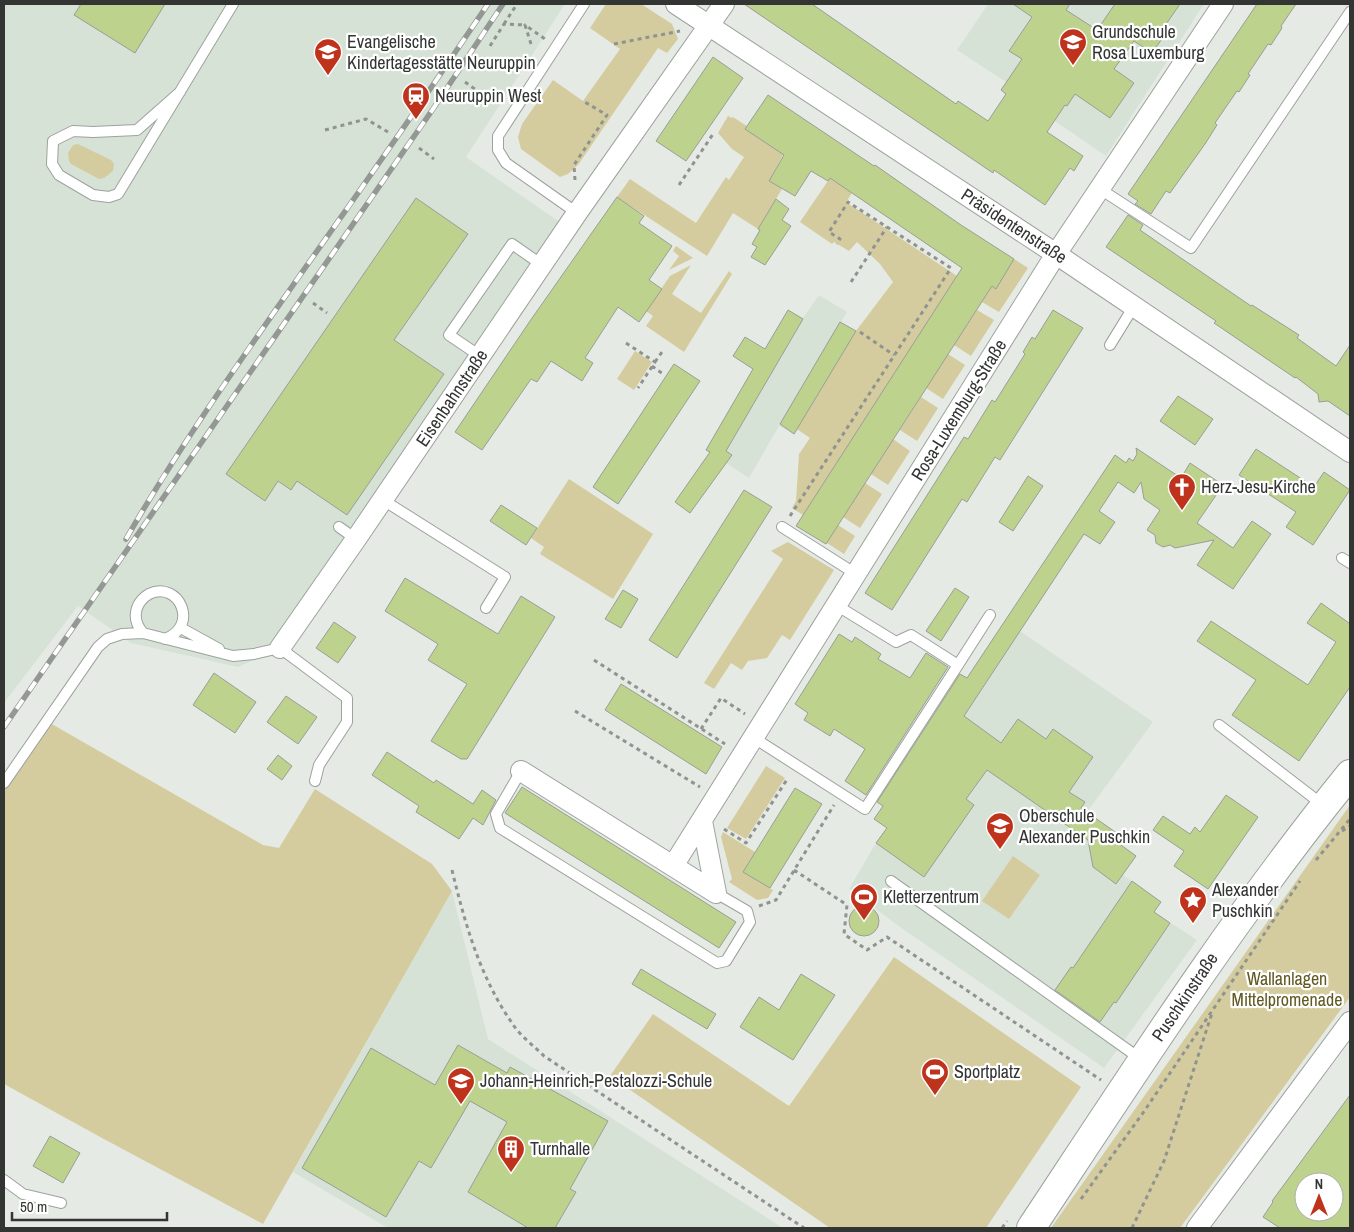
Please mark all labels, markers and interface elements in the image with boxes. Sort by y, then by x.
place label: Grundschule Rosa Luxemburg [1092,19,1205,65]
school or university icon: Grundschule Rosa Luxemburg [1058,27,1088,66]
place label: Evangelische Kindertagesstätte Neuruppin [347,29,536,75]
school or university icon: Evangelische Kindertagesstätte Neuruppin [313,37,343,76]
station icon: Neuruppin West [401,81,431,120]
place label: Neuruppin West [435,83,541,108]
street label: Präsidentenstraße [957,182,1072,269]
street label: Rosa-Luxemburg-Straße [905,334,1012,485]
street label: Eisenbahnstraße [410,344,493,451]
church icon: Herz-Jesu-Kirche [1167,472,1197,511]
place label: Herz-Jesu-Kirche [1201,474,1316,499]
place label: Oberschule Alexander Puschkin [1018,803,1150,849]
school or university icon: Oberschule Alexander Puschkin [985,811,1015,850]
place label: Alexander Puschkin [1211,877,1279,923]
sports icon: Kletterzentrum [849,882,879,921]
place label: Kletterzentrum [883,884,979,909]
place icon: Alexander Puschkin [1178,885,1208,924]
street label: Puschkinstraße [1146,947,1224,1046]
park label: Wallanlagen Mittelpromenade [1232,966,1342,1012]
sports icon: Sportplatz [920,1057,950,1096]
place label: Sportplatz [954,1059,1020,1084]
school or university icon: Johann-Heinrich-Pestalozzi-Schule [446,1066,476,1105]
place label: Johann-Heinrich-Pestalozzi-Schule [480,1068,712,1093]
building icon: Turnhalle [496,1134,526,1173]
place label: Turnhalle [530,1136,590,1161]
north arrow [1294,1172,1344,1222]
text: N [1315,1175,1323,1193]
scale bar [12,1190,168,1222]
text: 50 m [20,1196,47,1217]

